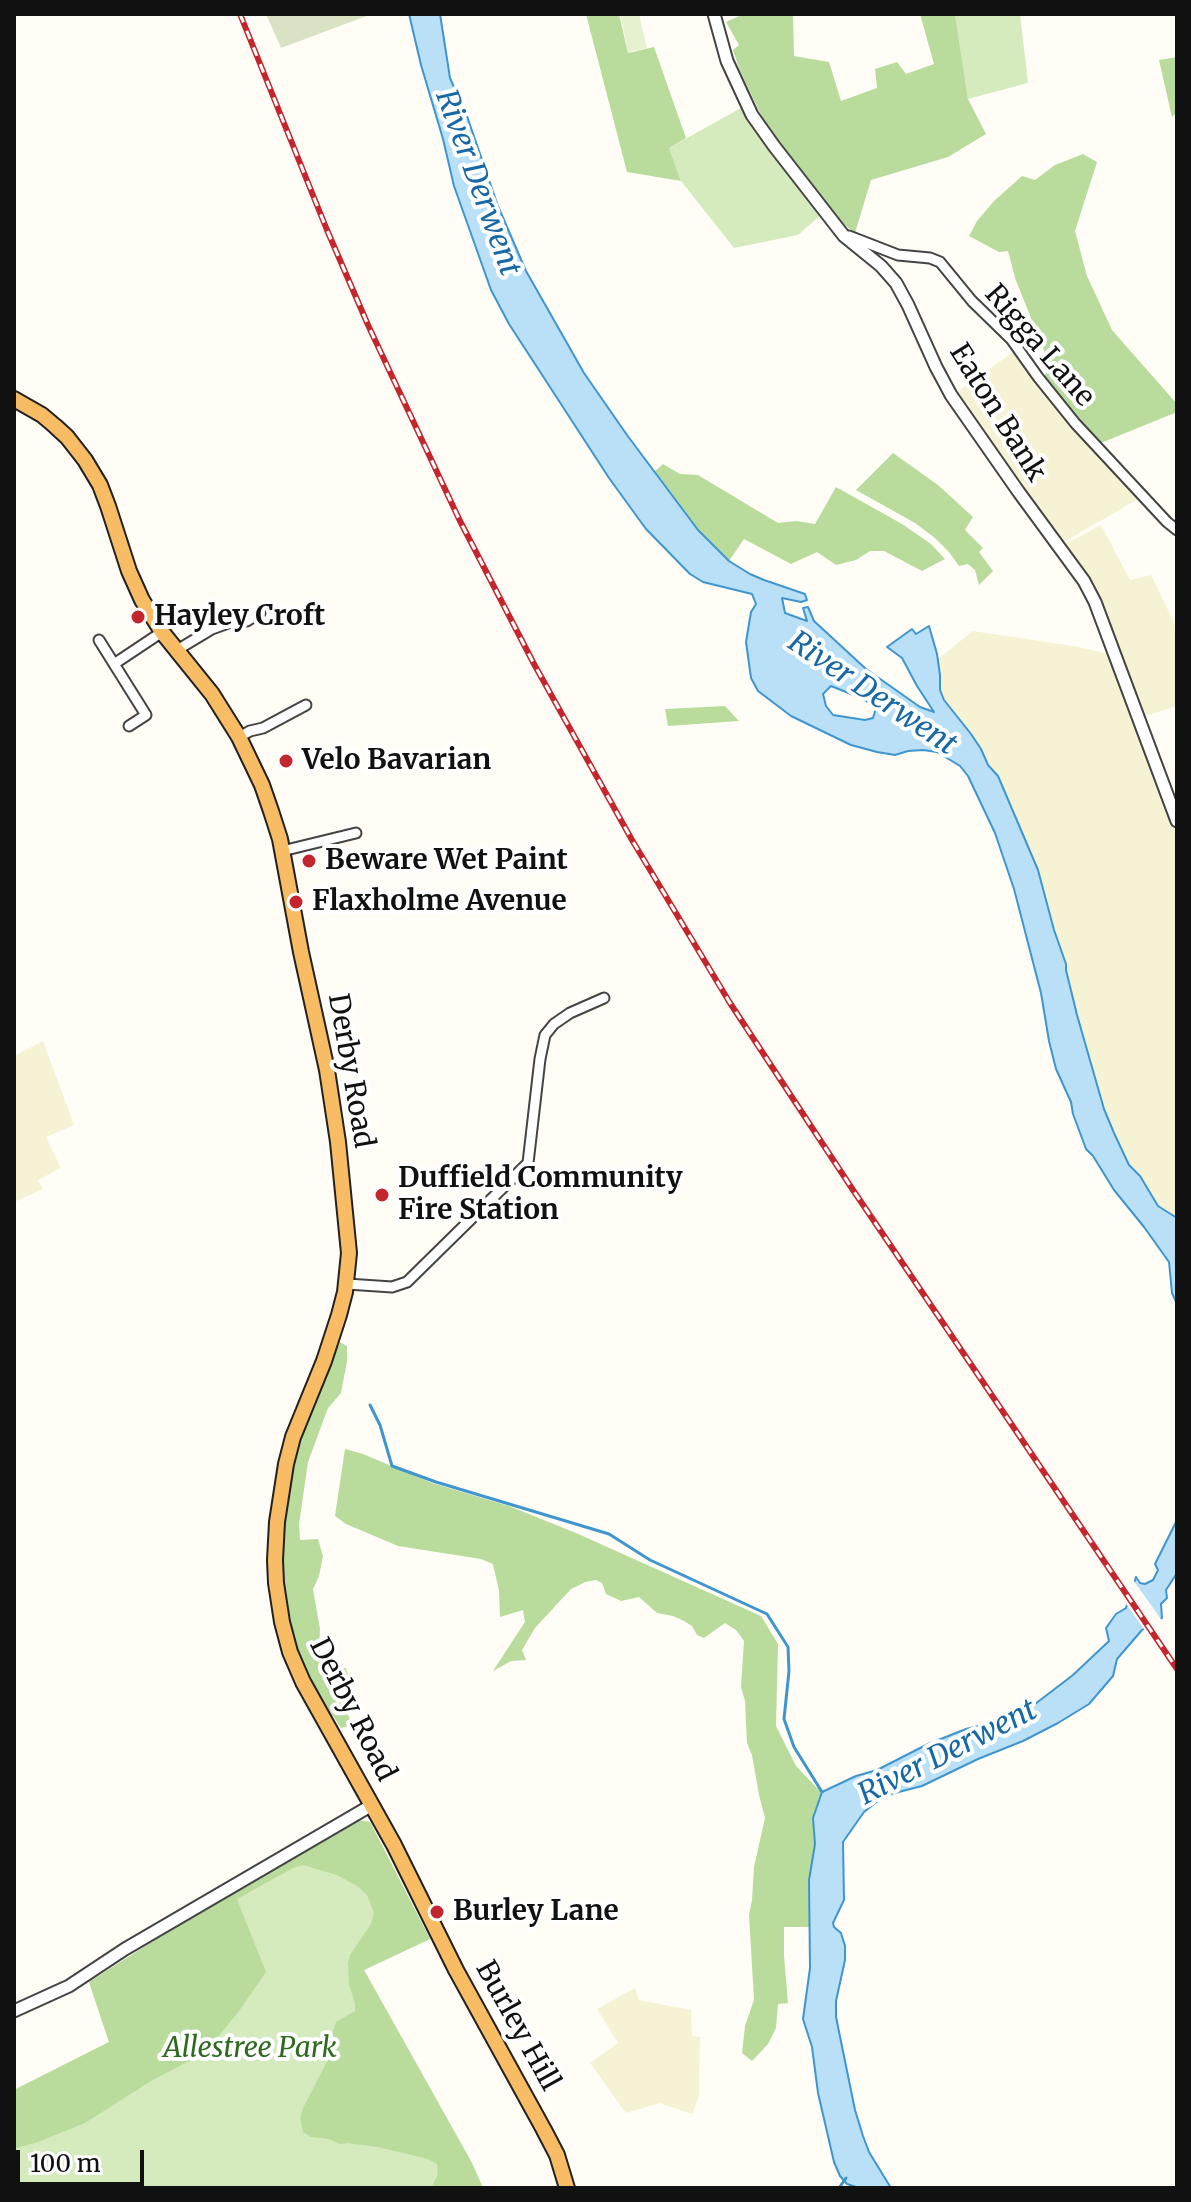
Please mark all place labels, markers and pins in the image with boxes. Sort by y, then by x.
place label: Hayley Croft [154,600,325,634]
marker: Hayley Croft [129,608,147,626]
place label: Velo Bavarian [302,744,491,778]
marker: Velo Bavarian [277,752,295,770]
place label: Beware Wet Paint [325,844,568,878]
marker: Beware Wet Paint [300,852,318,870]
place label: Flaxholme Avenue [312,885,567,919]
marker: Flaxholme Avenue [287,893,305,911]
place label: Duffield Community Fire Station [398,1162,683,1228]
marker: Duffield Community Fire Station [373,1186,391,1204]
place label: Burley Lane [453,1895,619,1929]
marker: Burley Lane [428,1903,446,1921]

